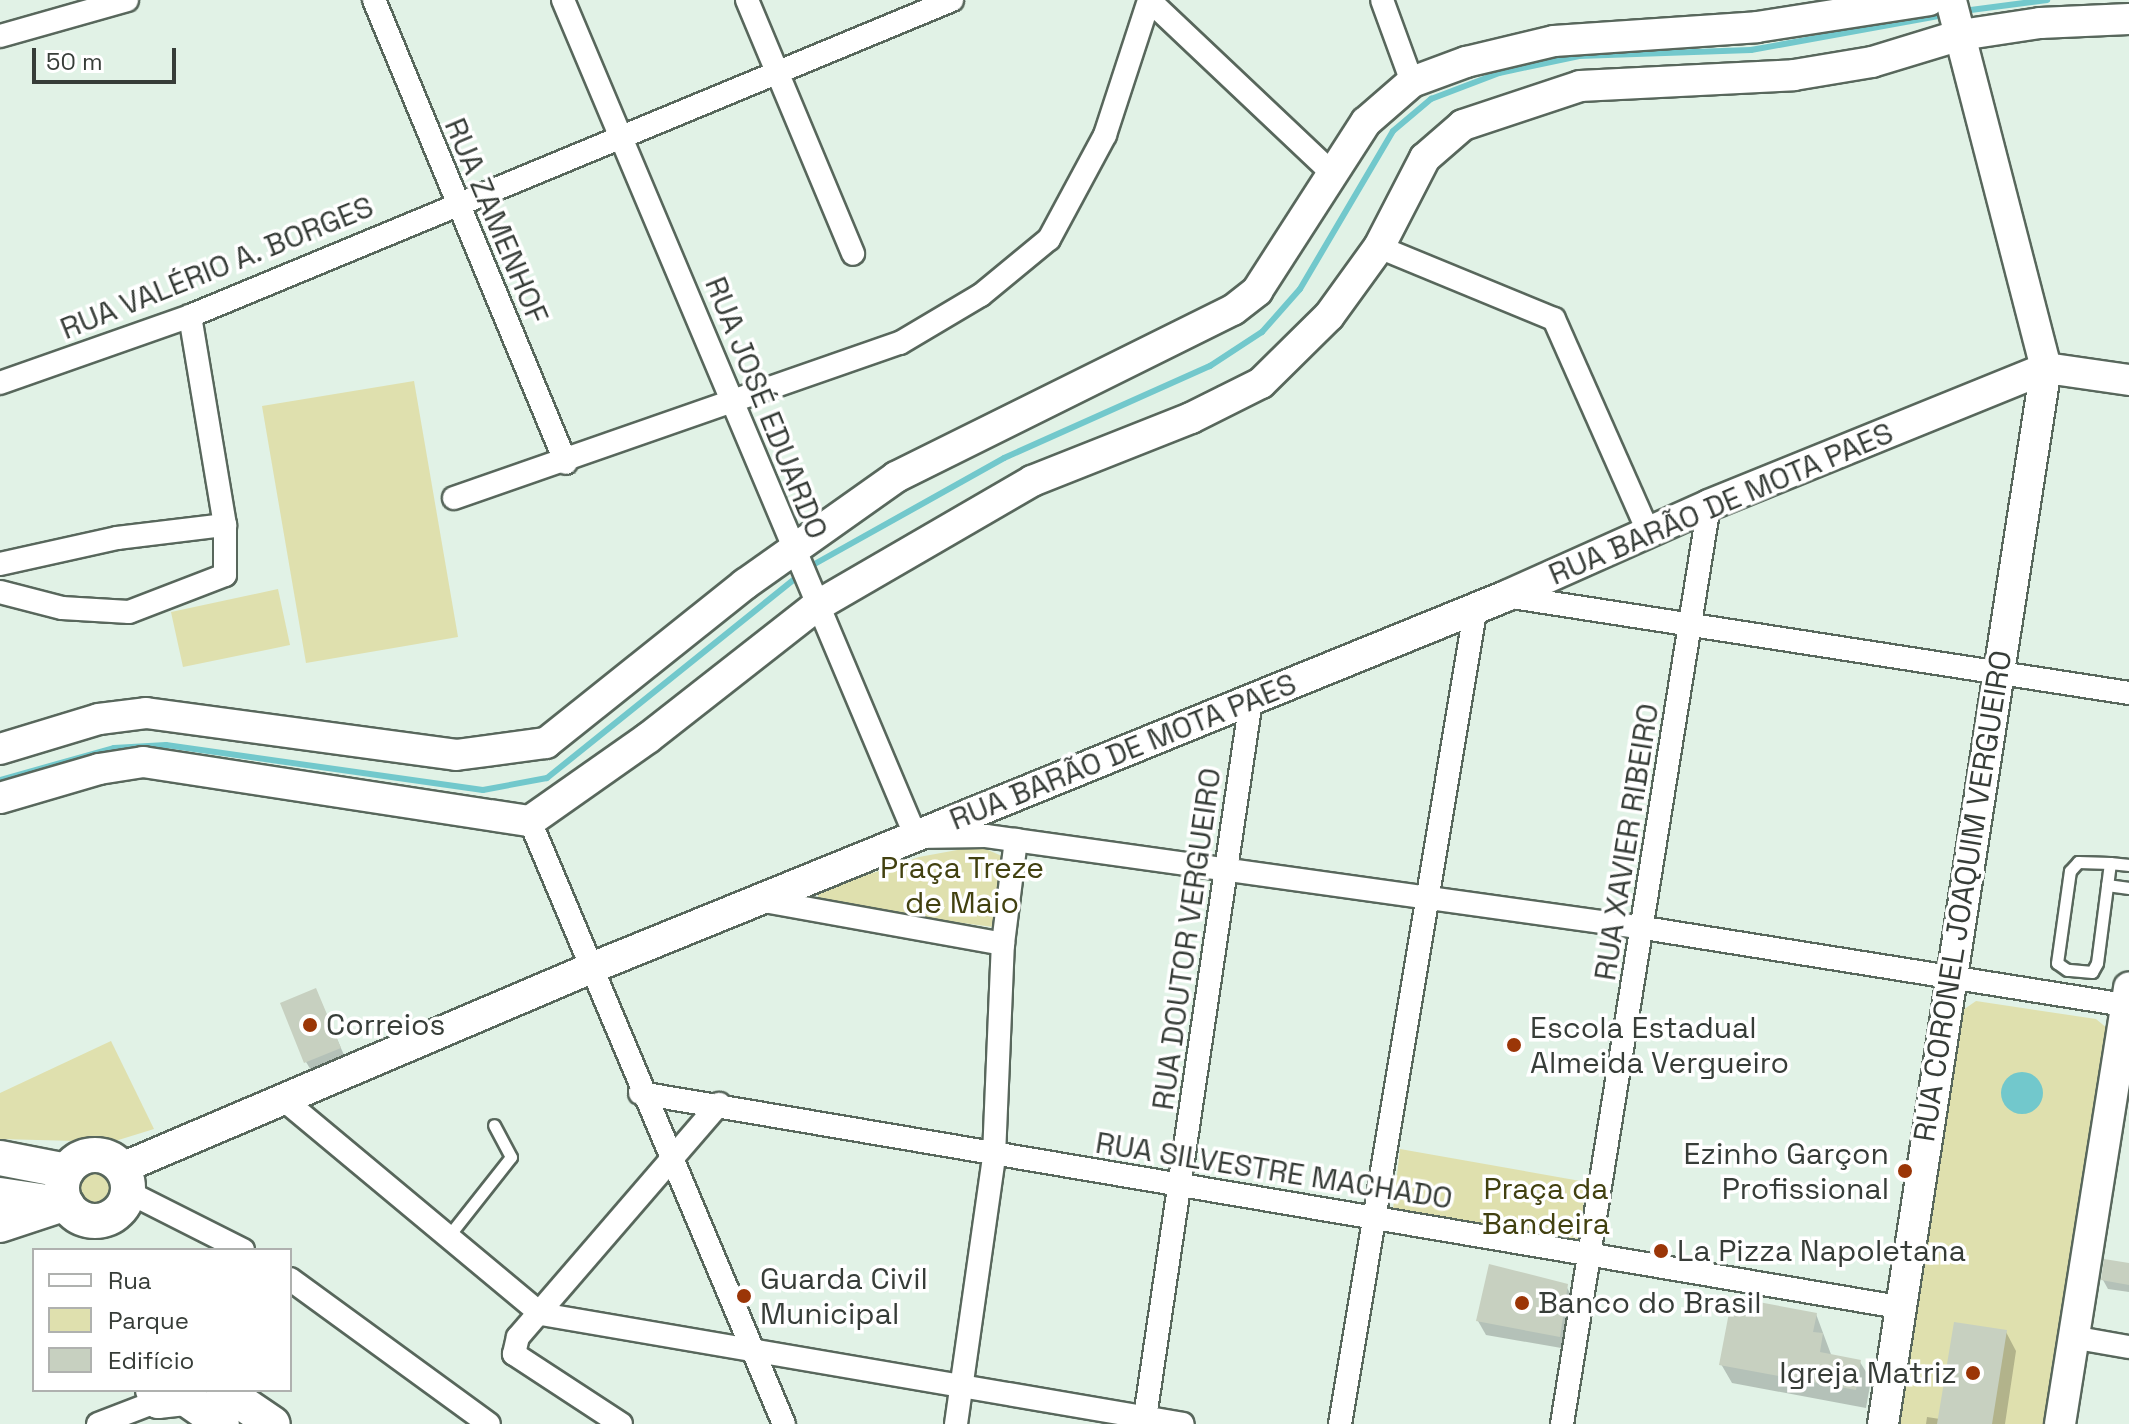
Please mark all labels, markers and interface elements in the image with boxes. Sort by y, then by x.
scale bar [36,32,180,82]
text: 50 m [46,46,103,77]
street label: RUA ZAMENHOF [436,113,556,329]
street label: RUA VALÉRIO A. BORGES [54,188,380,348]
street label: RUA JOSÉ EDUARDO [697,272,835,544]
street label: RUA BARÃO DE MOTA PAES [1543,415,1899,593]
street label: RUA CORONEL JOAQUIM VERGUEIRO [1906,647,2020,1145]
street label: RUA BARÃO DE MOTA PAES [944,666,1302,838]
street label: RUA XAVIER RIBEIRO [1587,701,1667,983]
street label: RUA DOUTOR VERGUEIRO [1145,765,1229,1113]
park label: Praça Treze de Maio [880,850,1044,920]
place label: Correios [326,1007,445,1043]
place label: Escola Estadual Almeida Vergueiro [1530,1010,1789,1080]
marker: Correios [301,1016,319,1034]
marker: Escola Estadual Almeida Vergueiro [1505,1036,1523,1054]
street label: RUA SILVESTRE MACHADO [1093,1125,1455,1217]
place label: Ezinho Garçon Profissional [1683,1136,1889,1206]
marker: Ezinho Garçon Profissional [1896,1162,1914,1180]
park label: Praça da Bandeira [1482,1171,1610,1242]
place label: La Pizza Napoletana [1677,1233,1966,1269]
marker: La Pizza Napoletana [1652,1242,1670,1260]
legend [32,1248,292,1392]
place label: Guarda Civil Municipal [760,1261,928,1332]
text: Rua [108,1265,152,1296]
place label: Banco do Brasil [1538,1285,1762,1321]
marker: Guarda Civil Municipal [735,1287,753,1305]
marker: Banco do Brasil [1513,1294,1531,1312]
text: Parque [108,1305,189,1336]
text: Edifício [108,1345,194,1376]
place label: Igreja Matriz [1779,1355,1957,1391]
marker: Igreja Matriz [1964,1364,1982,1382]

